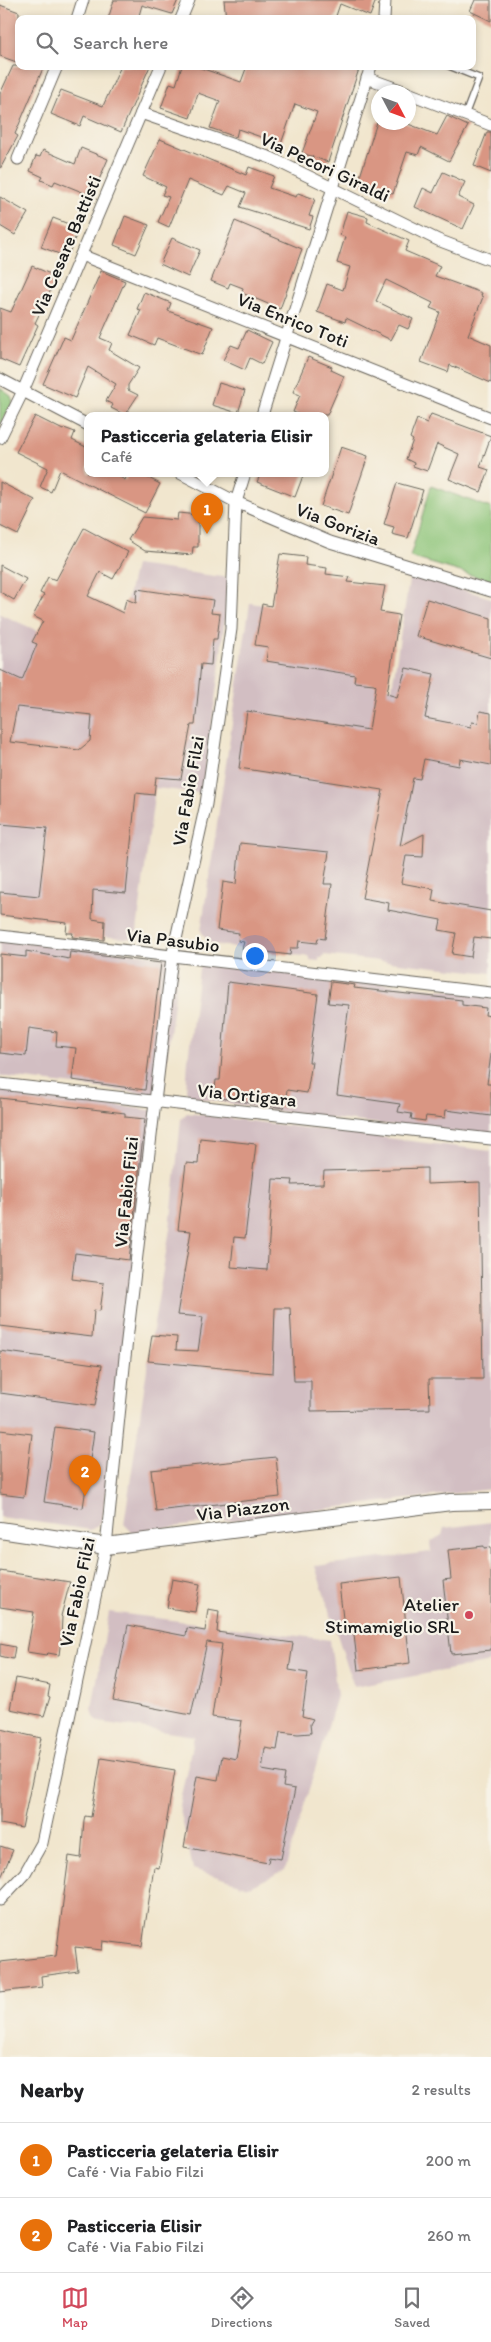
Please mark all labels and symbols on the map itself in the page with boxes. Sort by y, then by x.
north arrow [371,85,416,130]
street label: Via Pecori Giraldi [257,127,393,207]
street label: Via Cesare Battisti [26,172,106,320]
street label: Via Enrico Toti [234,287,352,353]
pin: 1 [191,493,223,534]
street label: Via Gorizia [293,497,383,551]
street label: Via Fabio Filzi [167,734,209,848]
street label: Via Pasubio [125,923,221,957]
your location [242,943,268,969]
street label: Via Ortigara [196,1078,298,1112]
street label: Via Fabio Filzi [109,1135,143,1249]
pin: 2 [69,1455,101,1496]
street label: Via Piazzon [195,1492,291,1526]
street label: Via Fabio Filzi [54,1535,100,1649]
place label: Atelier Stimamiglio SRL [325,1593,459,1638]
marker: Atelier Stimamiglio SRL [463,1609,475,1621]

